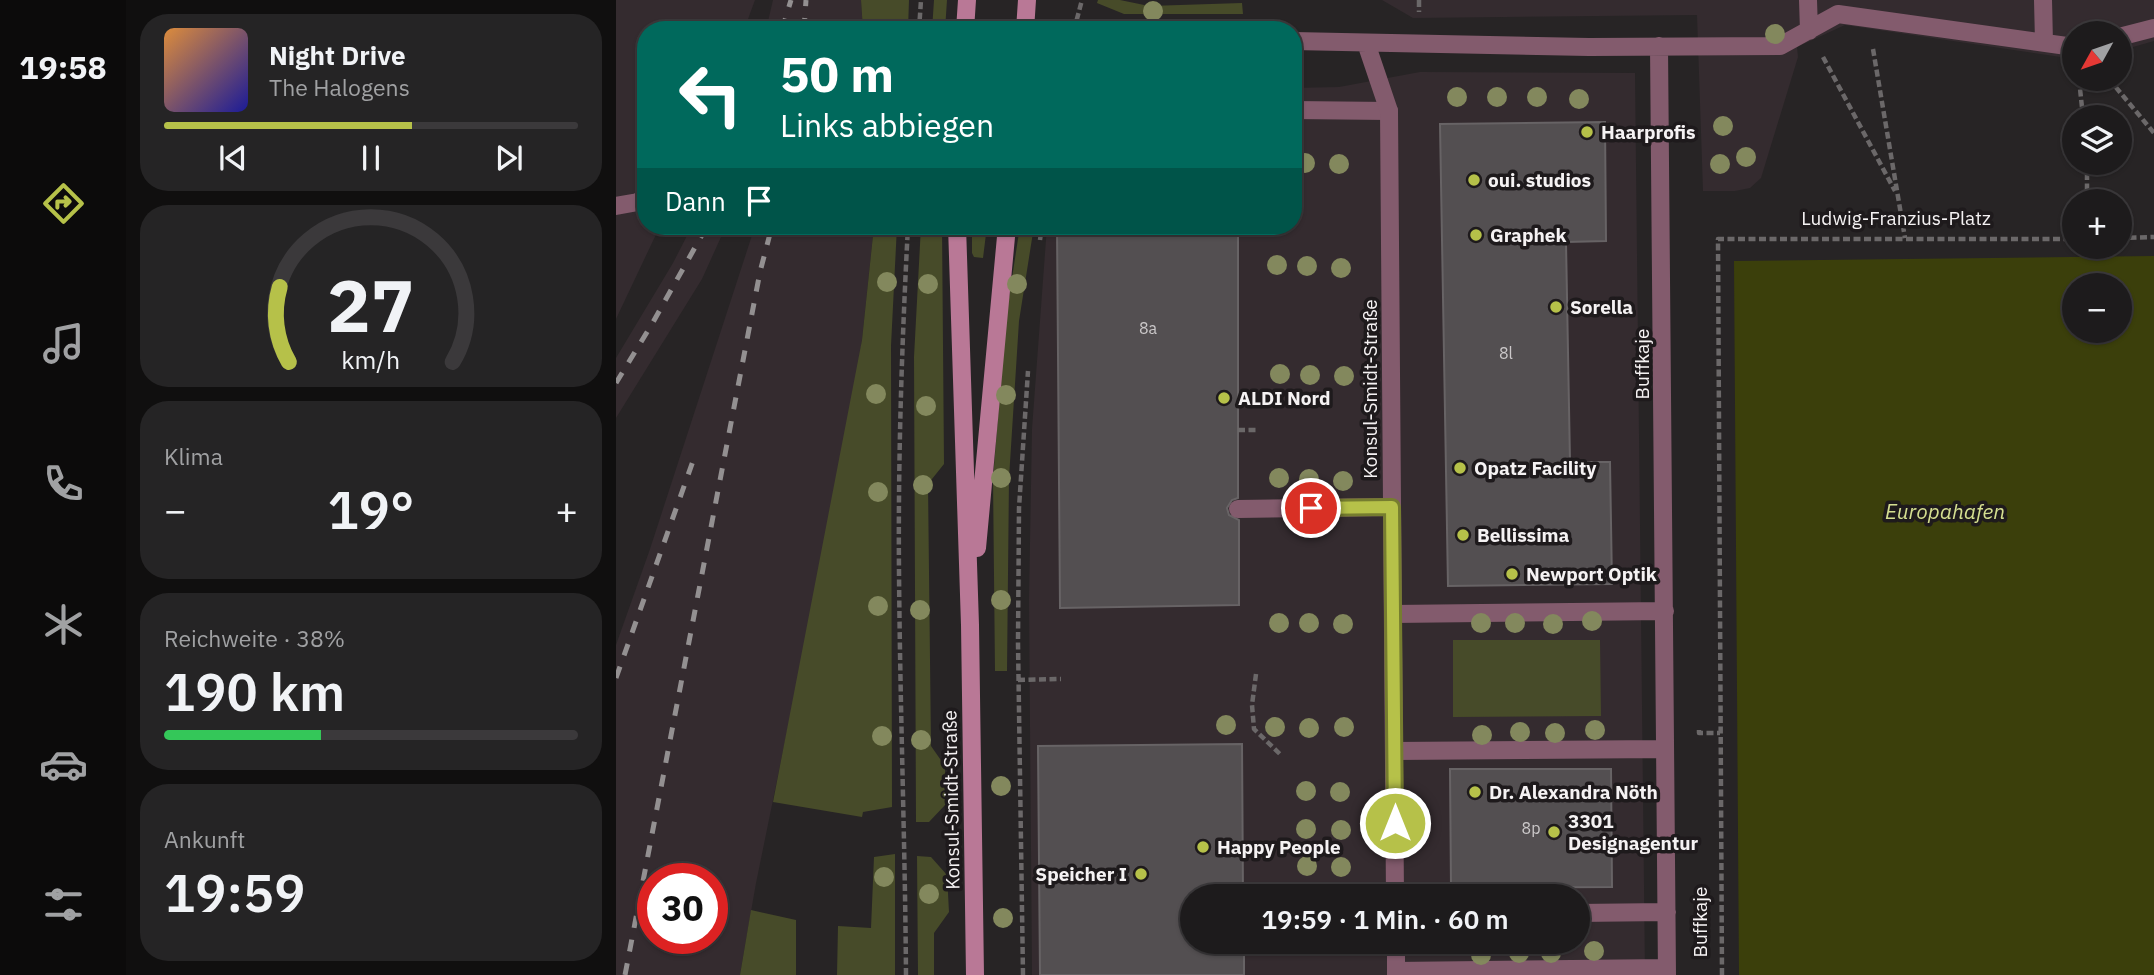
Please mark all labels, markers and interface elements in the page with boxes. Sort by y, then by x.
north arrow [2062,21,2132,91]
map controls [2062,21,2132,343]
text: Night Drive [269,38,406,72]
text: 50 m [780,42,894,105]
text: 19:58 [19,46,107,88]
icon: left [665,49,756,140]
text: The Halogens [269,72,410,102]
text: Links abbiegen [780,104,994,146]
button: layers [2062,105,2132,175]
place label: Haarprofis [1601,120,1696,144]
marker: Haarprofis [1579,124,1595,140]
icon: previous [214,139,252,177]
icon: pause [352,139,390,177]
icon: next [490,139,528,177]
place label: oui. studios [1488,168,1591,192]
marker: oui. studios [1466,172,1482,188]
icon: directions [39,179,88,228]
icon: arrive [740,182,778,220]
text: Dann [665,184,726,218]
button: + [2062,189,2132,259]
street label: Ludwig-Franzius-Platz [1801,206,1991,230]
place label: Graphek [1490,223,1566,247]
marker: Graphek [1468,227,1484,243]
text: 27 [327,258,415,353]
button: − [2062,273,2132,343]
place label: Sorella [1570,295,1633,319]
street label: Konsul-Smidt-Straße [1358,299,1382,479]
marker: Sorella [1548,299,1564,315]
house number: 8a [1139,318,1158,338]
icon: music [39,319,88,368]
street label: Buffkaje [1630,329,1654,399]
text: km/h [342,343,400,376]
house number: 8l [1499,343,1513,363]
place label: ALDI Nord [1238,386,1331,410]
marker: ALDI Nord [1216,390,1232,406]
text: Klima [164,441,223,471]
place label: Opatz Facility [1474,456,1597,480]
icon: phone [39,459,88,508]
marker: Opatz Facility [1452,460,1468,476]
text: 19° [328,476,414,543]
pin [1281,478,1341,538]
text: − [164,485,187,534]
text: + [555,485,578,534]
icon: arrive [1292,489,1330,527]
water label: Europahafen [1885,497,2005,525]
place label: Bellissima [1477,523,1570,547]
marker: Bellissima [1455,527,1471,543]
place label: Newport Optik [1526,562,1657,586]
marker: Newport Optik [1504,566,1520,582]
icon: climate [39,600,88,649]
text: Reichweite · 38% [164,623,345,653]
text: 190 km [164,658,345,725]
street label: Konsul-Smidt-Straße [937,710,965,890]
icon: car [39,740,88,789]
place label: Dr. Alexandra Nöth [1489,780,1658,804]
marker: Dr. Alexandra Nöth [1467,784,1483,800]
position arrow [1358,786,1432,860]
place label: 3301 Designagentur [1568,809,1699,855]
house number: 8p [1522,818,1540,838]
text: Ankunft [164,824,245,854]
marker: 3301 Designagentur [1546,824,1562,840]
place label: Happy People [1217,835,1341,859]
marker: Happy People [1195,839,1211,855]
text: 19:59 [164,859,305,926]
place label: Speicher I [1035,862,1127,886]
speed limit sign: 30 [637,863,728,954]
marker: Speicher I [1133,866,1149,882]
icon: filters [39,880,88,929]
street label: Buffkaje [1688,887,1712,957]
text: 19:59 · 1 Min. · 60 m [1261,902,1509,936]

